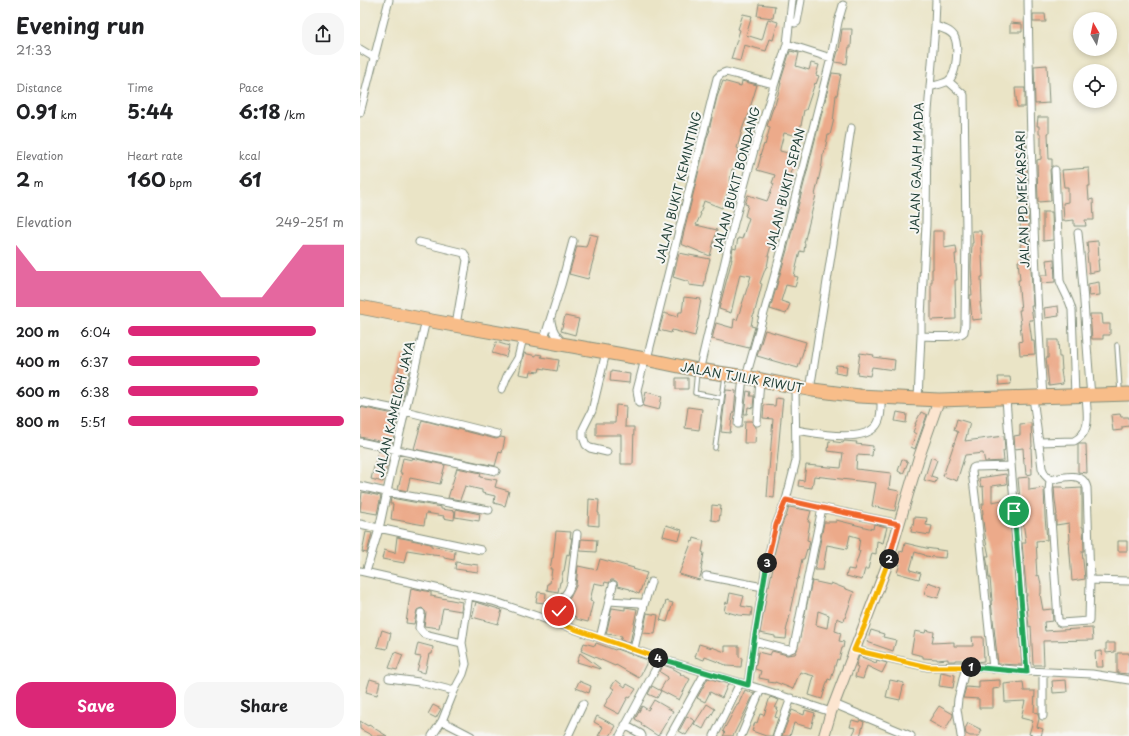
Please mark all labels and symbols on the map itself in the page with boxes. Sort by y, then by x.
north arrow [1073,12,1117,56]
street label: JALAN GAJAH MADA [905,102,927,234]
street label: JALAN BUKIT BONDANG [708,104,764,254]
street label: JALAN BUKIT KEMINTING [650,109,706,265]
street label: JALAN BUKIT SEPAN [761,126,809,252]
street label: JALAN PD.MEKARSARI [1011,130,1033,268]
street label: JALAN KAMELOH JAYA [370,339,418,479]
street label: JALAN TJILIK RIWUT [679,357,806,397]
pin [997,494,1031,528]
pin: 2 [879,549,899,569]
pin: 3 [757,553,777,573]
pin [542,594,576,628]
pin: 4 [648,648,668,668]
pin: 1 [961,657,981,677]

